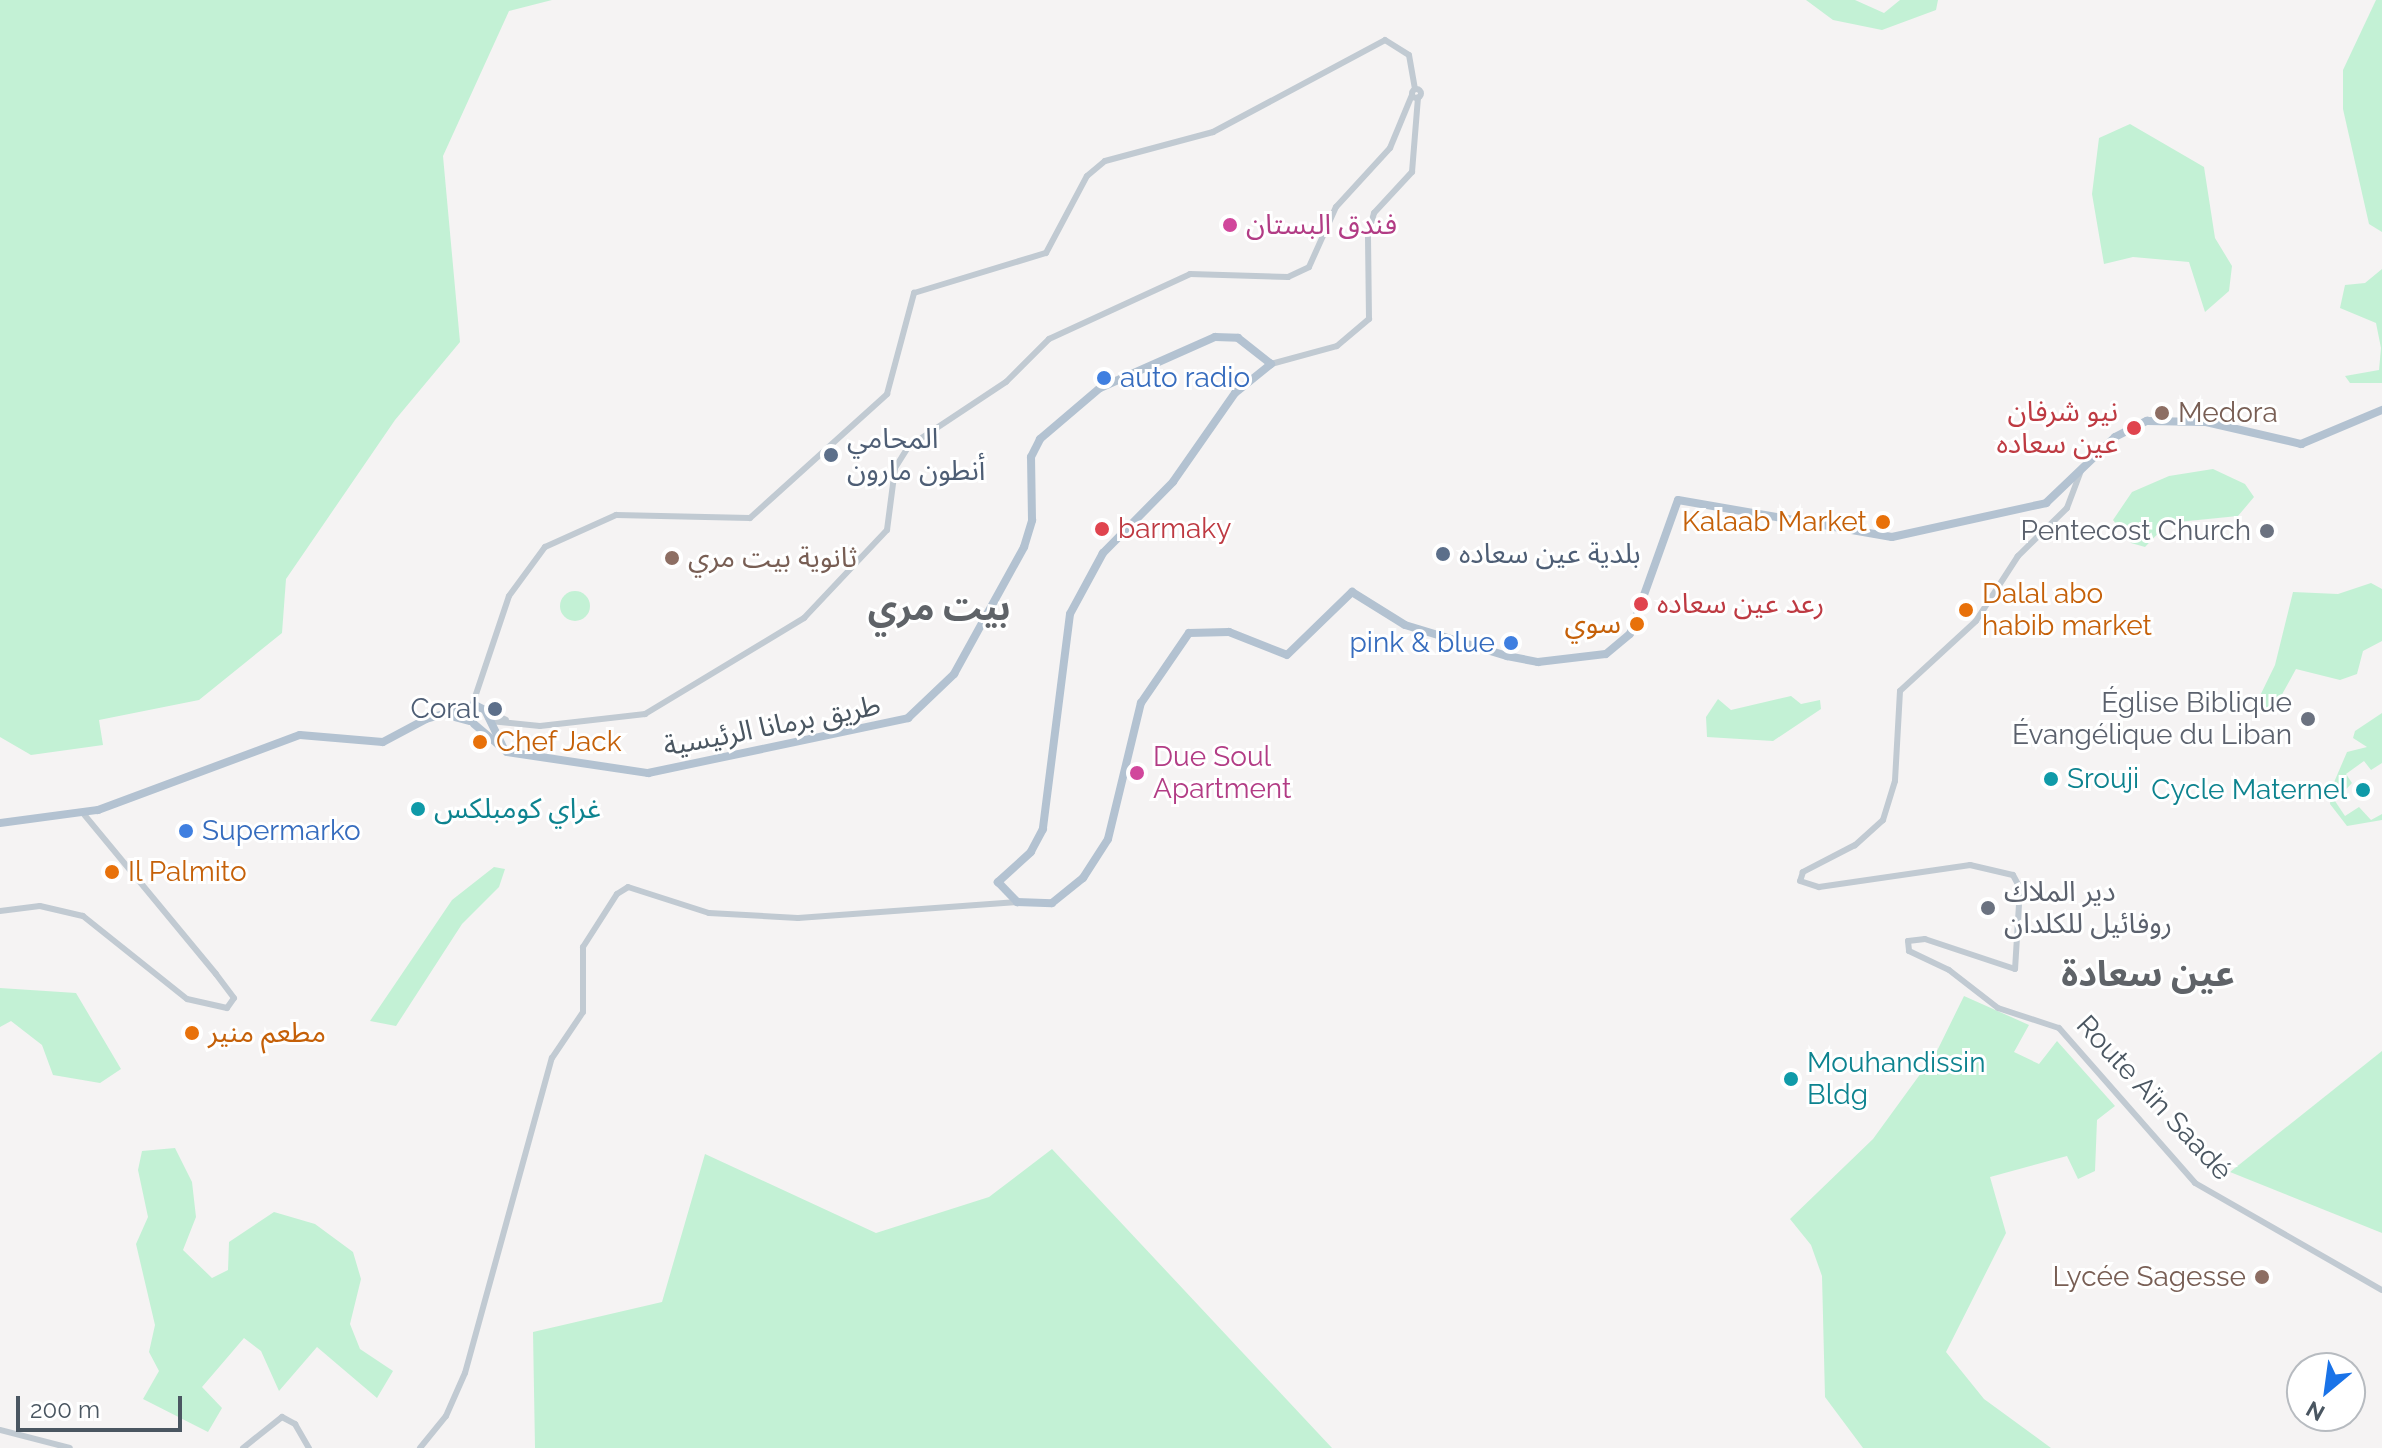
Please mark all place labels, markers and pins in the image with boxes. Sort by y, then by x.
place label: فندق البستان [1246,208,1397,242]
marker: فندق البستان [1221,216,1239,234]
place label: auto radio [1120,361,1250,395]
marker: auto radio [1095,369,1113,387]
place label: نيو شرفان عين سعاده [1997,395,2118,461]
place label: Medora [2178,396,2278,430]
marker: Medora [2153,404,2171,422]
marker: نيو شرفان عين سعاده [2125,419,2143,437]
place label: المحامي أنطون مارون [847,422,985,488]
marker: المحامي أنطون مارون [822,446,840,464]
place label: Kalaab Market [1682,505,1867,539]
place label: barmaky [1118,512,1231,546]
marker: Kalaab Market [1874,513,1892,531]
place label: Pentecost Church [2020,514,2251,548]
marker: barmaky [1093,520,1111,538]
marker: Pentecost Church [2258,522,2276,540]
place label: بلدية عين سعاده [1459,537,1640,571]
place label: ثانوية بيت مري [688,541,857,575]
marker: بلدية عين سعاده [1434,545,1452,563]
marker: ثانوية بيت مري [663,549,681,567]
place label: Dalal abo habib market [1982,577,2152,643]
place label: رعد عين سعاده [1657,587,1824,621]
marker: رعد عين سعاده [1632,595,1650,613]
marker: Dalal abo habib market [1957,601,1975,619]
place label: سوي [1565,607,1621,641]
marker: سوي [1628,615,1646,633]
place label: pink & blue [1350,626,1495,660]
marker: pink & blue [1502,634,1520,652]
place label: Église Biblique Évangélique du Liban [2012,686,2292,752]
place label: Coral [410,692,479,726]
marker: Coral [486,700,504,718]
marker: Église Biblique Évangélique du Liban [2299,710,2317,728]
place label: Chef Jack [496,725,623,759]
marker: Chef Jack [471,733,489,751]
place label: Due Soul Apartment [1153,740,1291,806]
place label: Srouji [2067,762,2139,796]
marker: Due Soul Apartment [1128,764,1146,782]
marker: Srouji [2042,770,2060,788]
place label: Cycle Maternel [2151,773,2347,807]
marker: Cycle Maternel [2354,781,2372,799]
place label: غراي كومبلكس [434,792,601,826]
marker: غراي كومبلكس [409,800,427,818]
place label: Supermarko [202,814,361,848]
marker: Supermarko [177,822,195,840]
place label: Il Palmito [128,855,247,889]
marker: Il Palmito [103,863,121,881]
place label: دير الملاك روفائيل للكلدان [2004,875,2172,941]
marker: دير الملاك روفائيل للكلدان [1979,899,1997,917]
place label: مطعم منير [208,1016,326,1050]
marker: مطعم منير [183,1024,201,1042]
place label: Mouhandissin Bldg [1807,1046,1986,1112]
marker: Mouhandissin Bldg [1782,1070,1800,1088]
place label: Lycée Sagesse [2053,1260,2246,1294]
marker: Lycée Sagesse [2253,1268,2271,1286]

